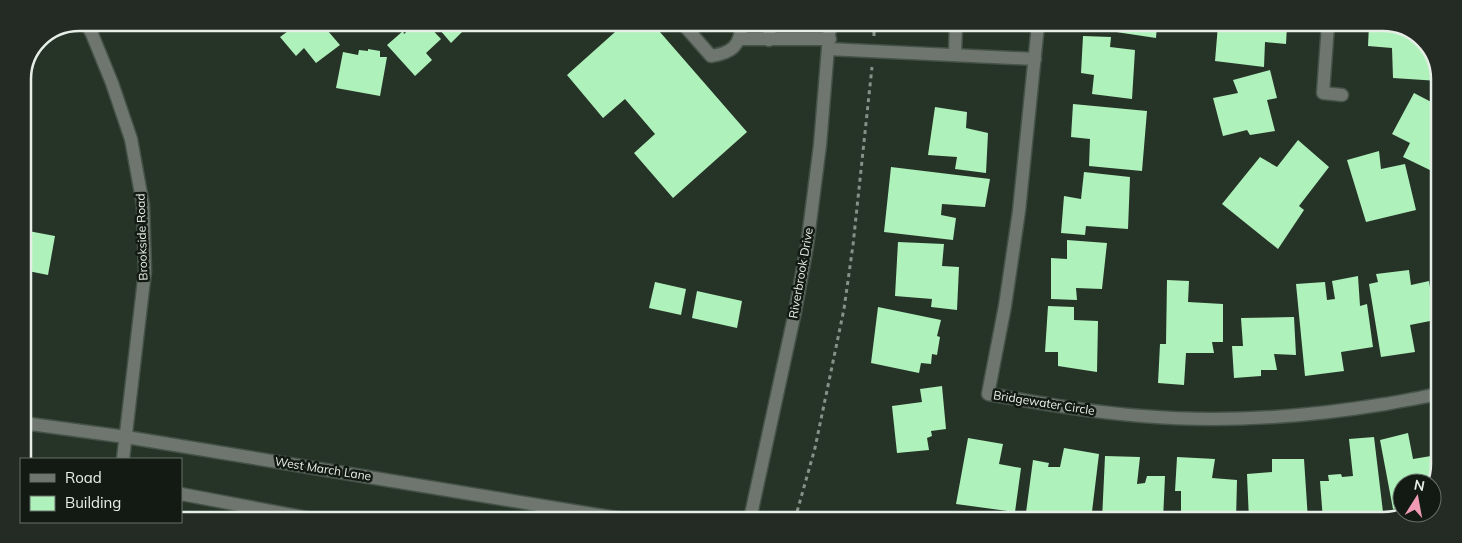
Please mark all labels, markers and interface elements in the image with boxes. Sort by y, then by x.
street label: Brookside Road [132,193,151,281]
street label: Riverbrook Drive [785,226,816,319]
street label: Bridgewater Circle [992,387,1096,418]
street label: West March Lane [274,453,372,484]
legend [20,458,182,523]
text: Road [65,468,102,487]
north arrow [1392,473,1442,523]
text: N [1413,475,1426,495]
text: Building [65,493,121,512]

